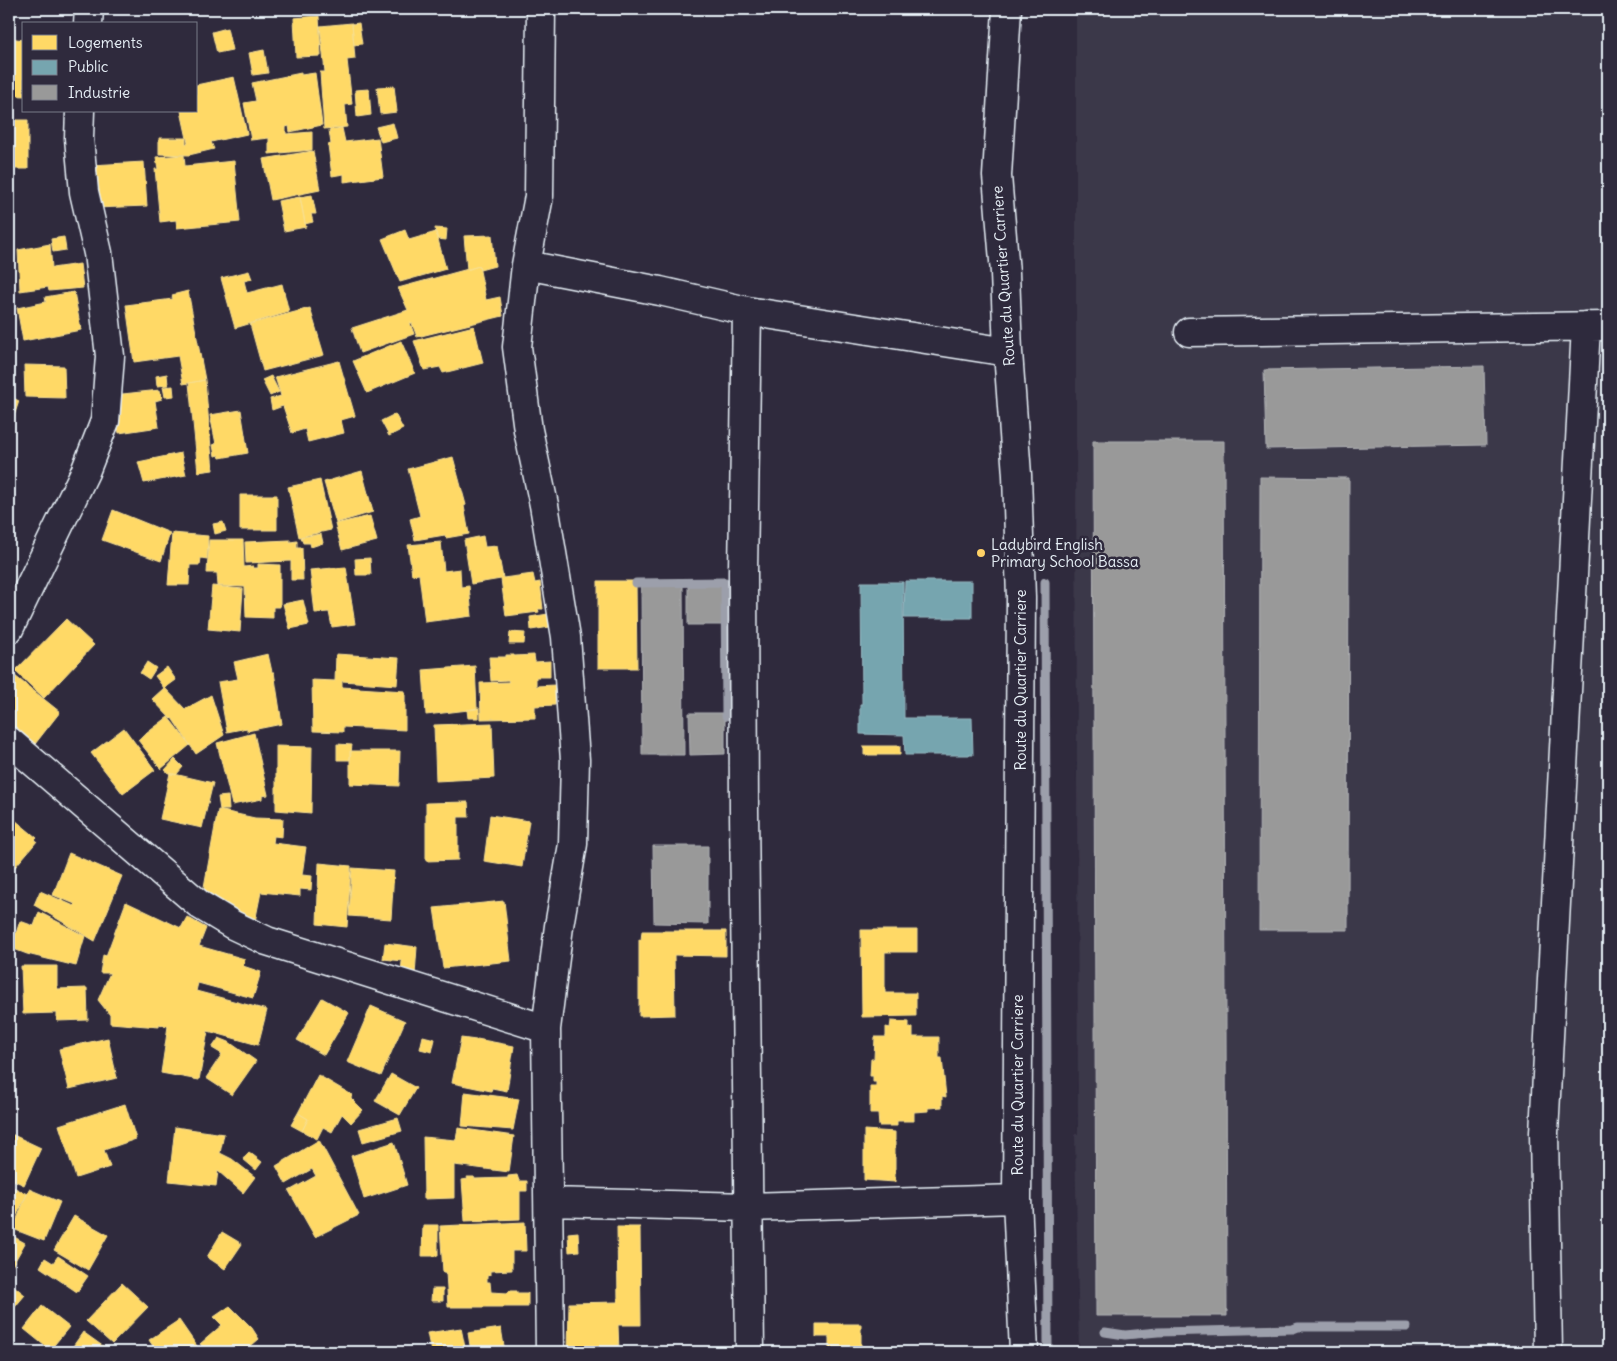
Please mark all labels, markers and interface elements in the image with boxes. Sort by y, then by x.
legend [22,22,198,112]
text: Logements [68,33,143,52]
text: Public [68,57,109,76]
text: Industrie [68,83,130,102]
street label: Route du Quartier Carriere [987,185,1019,367]
place label: Ladybird English Primary School Bassa [991,535,1139,571]
marker: Ladybird English Primary School Bassa [975,547,987,559]
street label: Route du Quartier Carriere [1011,590,1030,770]
street label: Route du Quartier Carriere [1008,995,1027,1175]

